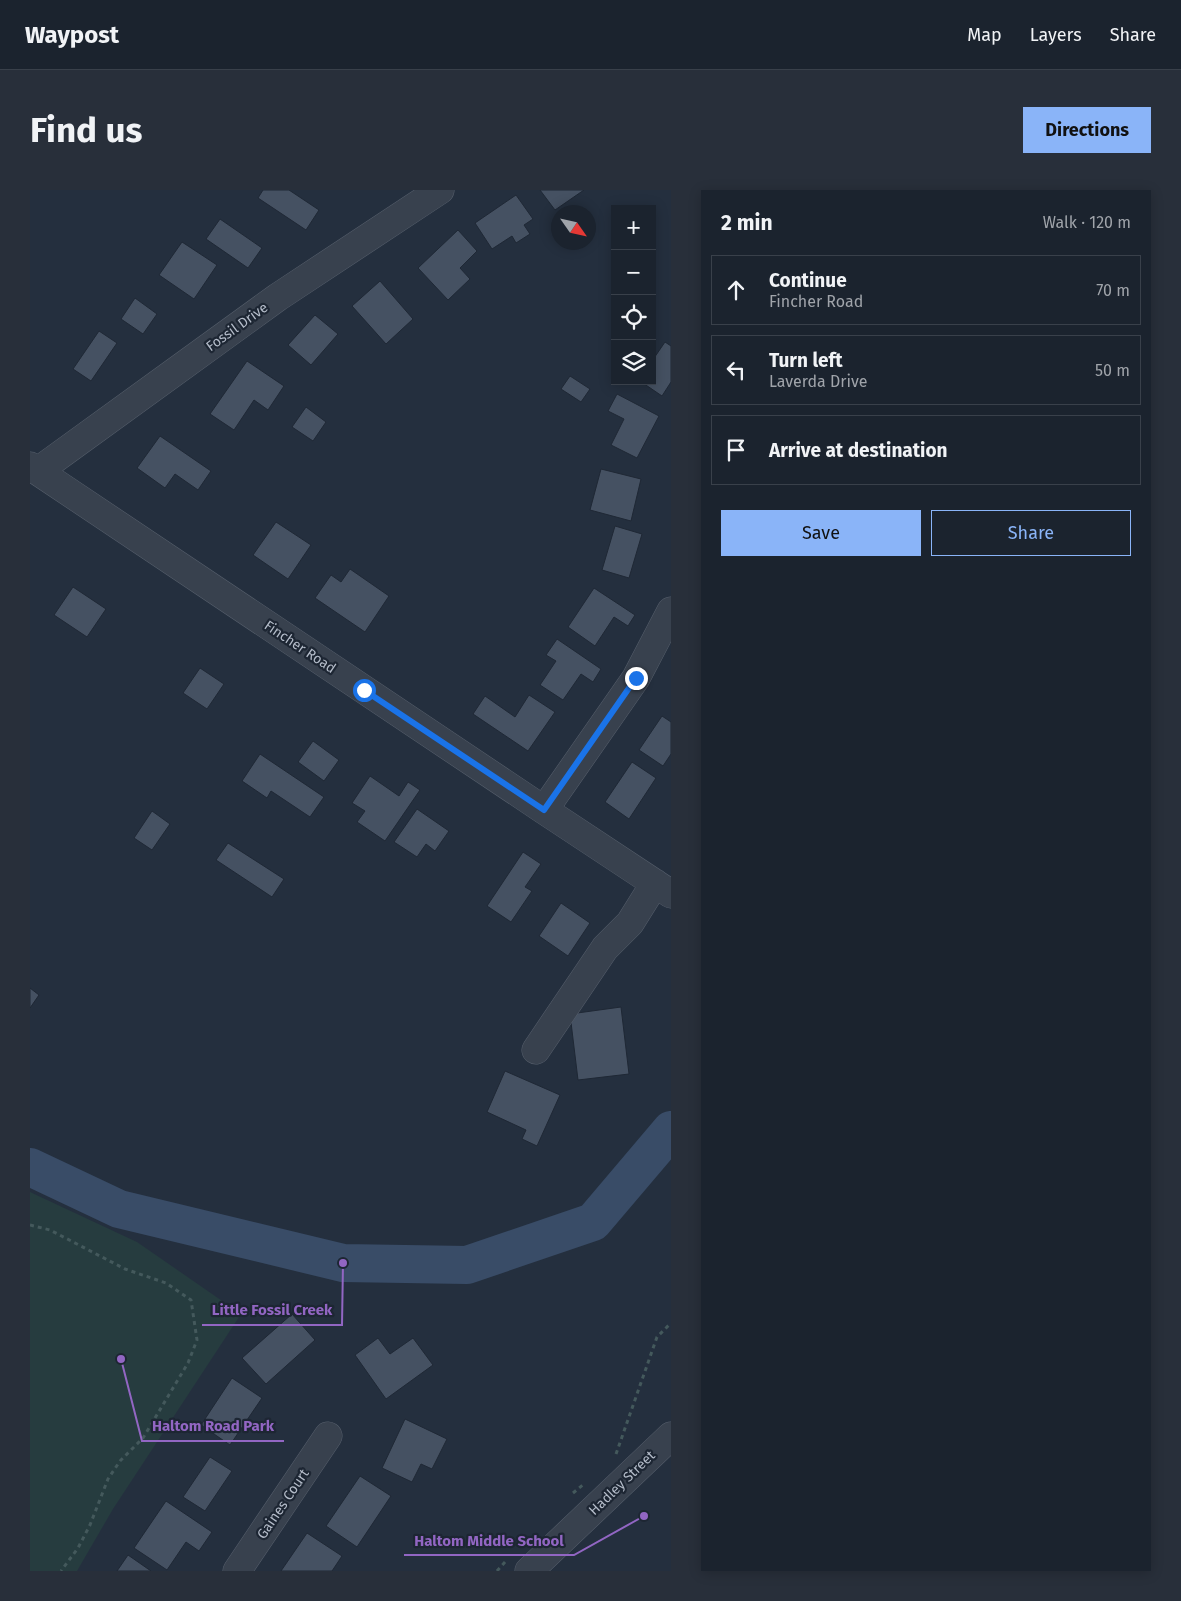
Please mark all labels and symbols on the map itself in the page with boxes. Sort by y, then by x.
north arrow [551,205,596,250]
street label: Fossil Drive [203,299,271,355]
street label: Fincher Road [261,617,339,677]
route end [625,667,648,690]
route start [353,679,376,702]
callout: Little Fossil Creek [202,1295,342,1325]
text: Little Fossil Creek [212,1301,333,1319]
callout: Haltom Road Park [142,1411,284,1441]
text: Haltom Road Park [152,1417,275,1435]
street label: Hadley Street [585,1446,659,1519]
street label: Gaines Court [253,1465,313,1542]
callout: Haltom Middle School [404,1525,574,1555]
text: Haltom Middle School [414,1532,564,1550]

